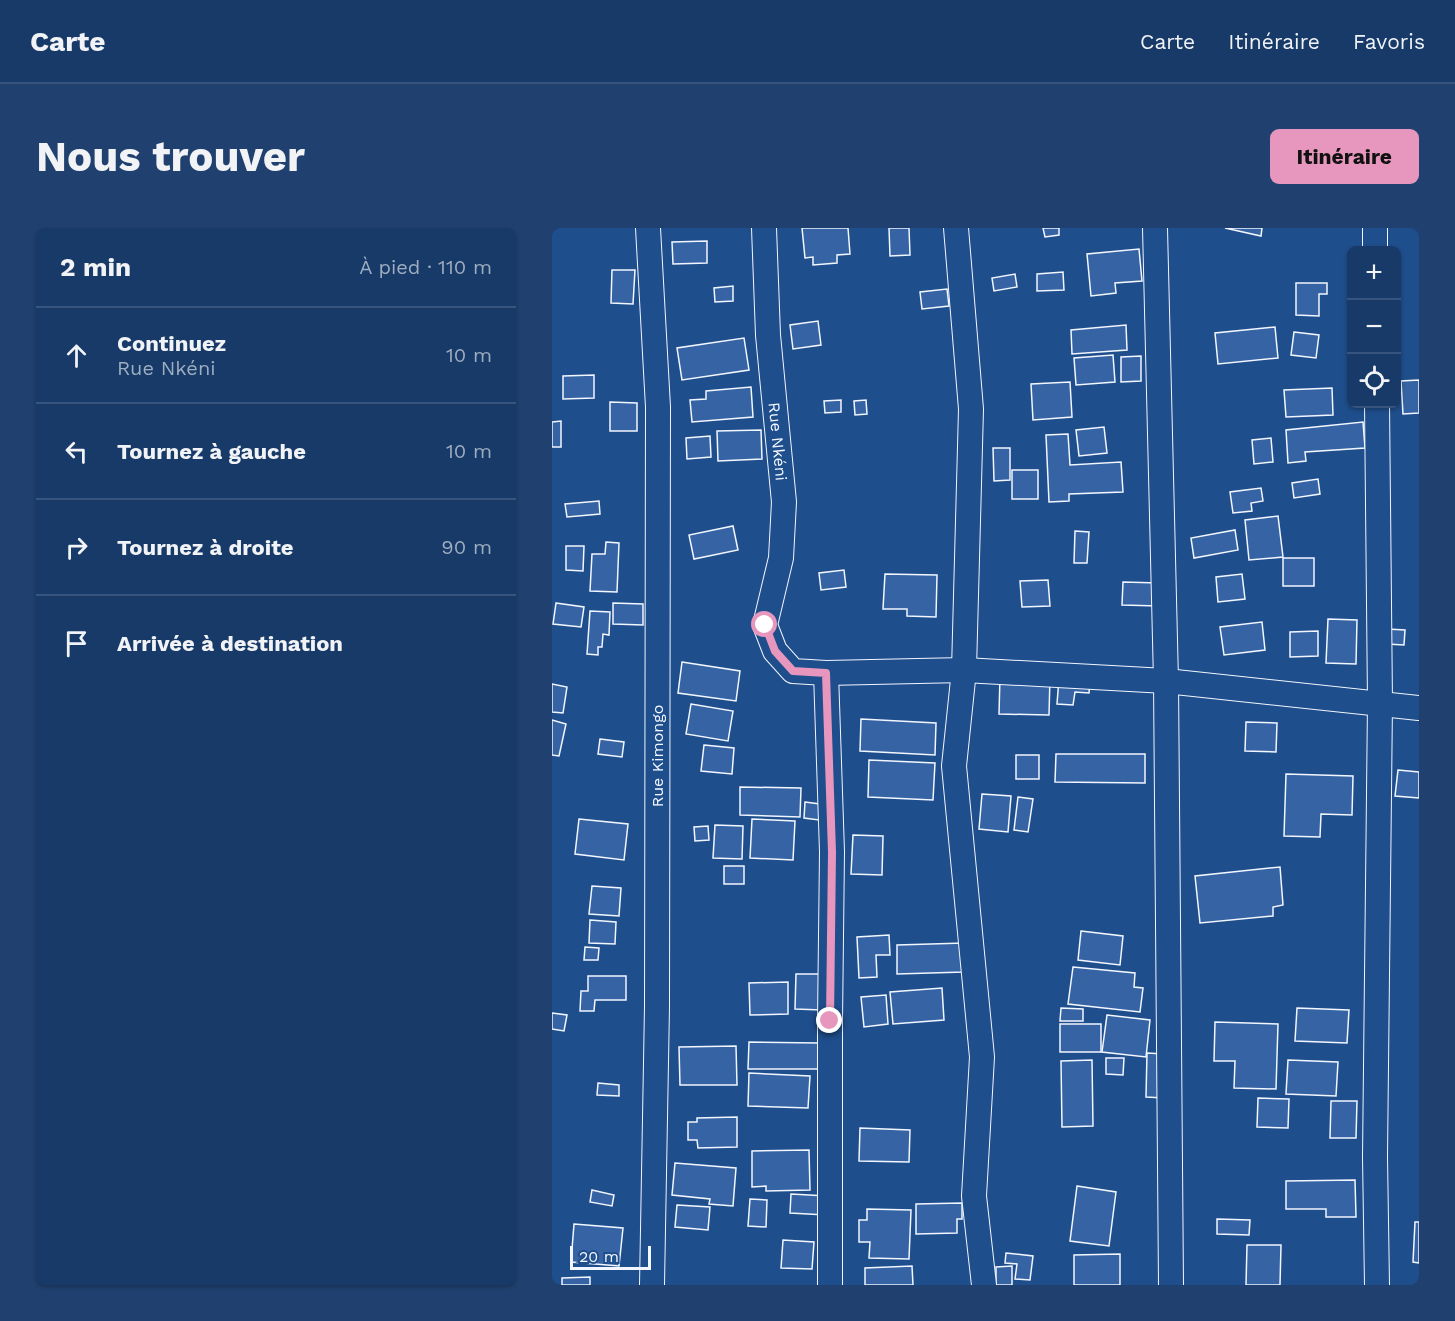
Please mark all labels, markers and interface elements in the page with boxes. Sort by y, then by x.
text: Carte [30,25,105,58]
text: Carte [1140,29,1195,54]
text: Itinéraire [1228,29,1320,54]
text: Favoris [1353,29,1425,54]
button: Itinéraire [1270,129,1419,184]
text: Nous trouver [36,132,305,181]
map controls [1347,246,1401,408]
button: + [1347,246,1401,300]
text: 2 min [60,252,131,282]
text: À pied · 110 m [359,255,492,279]
button: − [1347,300,1401,354]
text: Continuez [117,331,226,356]
icon: ahead [60,339,93,372]
text: 10 m [446,343,492,367]
button: locate [1347,354,1401,408]
text: Rue Nkéni [117,356,216,380]
street label: Rue Nkéni [765,401,791,482]
icon: left [60,435,93,468]
text: Tournez à gauche [117,439,306,464]
text: 10 m [446,439,492,463]
icon: right [60,531,93,564]
text: Tournez à droite [117,535,294,560]
text: 90 m [441,535,492,559]
route start [751,611,777,637]
icon: arrive [60,627,93,660]
text: Arrivée à destination [117,631,343,656]
street label: Rue Kimongo [648,705,667,807]
route end [816,1007,842,1033]
scale bar [570,1243,651,1270]
text: 20 m [579,1247,619,1266]

